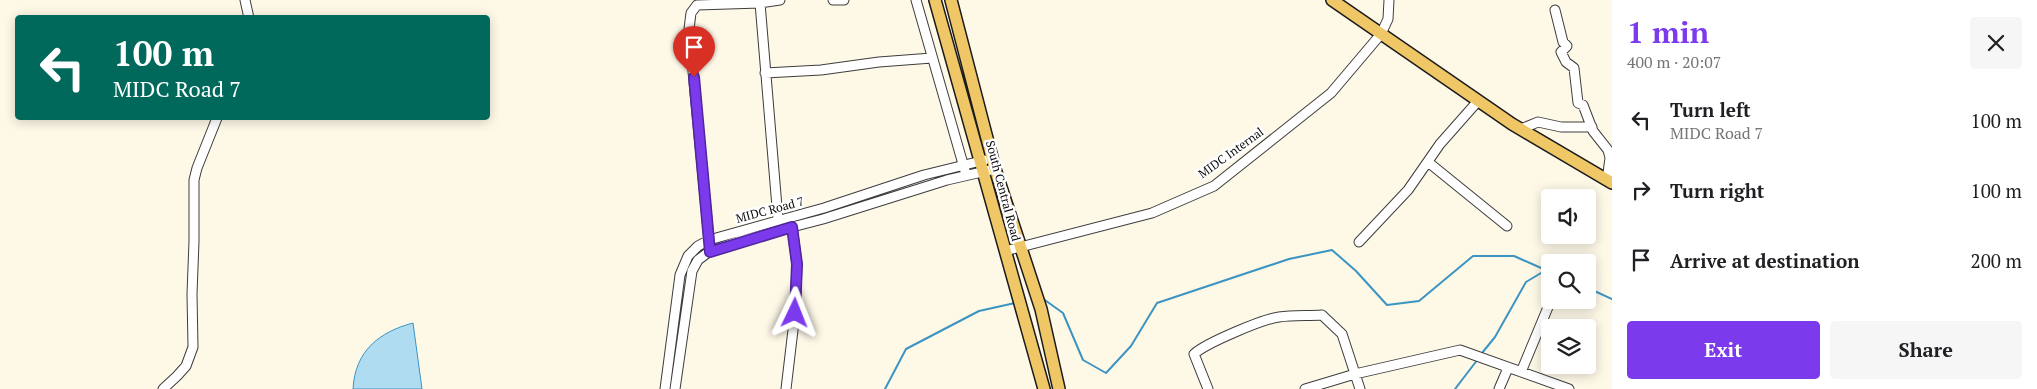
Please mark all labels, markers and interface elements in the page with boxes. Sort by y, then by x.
text: 1 min [1627,12,1709,52]
button: close [1970,17,2022,69]
pin [673,26,715,77]
text: 100 m [113,30,214,76]
icon: arrive [680,33,708,61]
icon: left [30,35,95,100]
text: 400 m · 20:07 [1627,51,1721,73]
text: MIDC Road 7 [113,74,241,103]
text: Turn left [1670,97,1751,122]
icon: left [1627,106,1655,134]
text: 100 m [1971,108,2022,133]
text: MIDC Road 7 [1670,122,1763,144]
street label: MIDC Internal [1195,124,1267,181]
street label: South Central Road [983,139,1024,243]
icon: right [1627,176,1655,204]
text: Turn right [1670,178,1764,203]
text: 100 m [1971,178,2022,203]
map controls [1541,189,1596,374]
button: sound [1541,189,1596,244]
street label: MIDC Road 7 [734,193,806,226]
icon: arrive [1627,246,1655,274]
text: Arrive at destination [1670,248,1859,273]
text: 200 m [1971,248,2022,273]
button: search [1541,254,1596,309]
position arrow [768,286,820,338]
button: layers [1541,319,1596,374]
button: Exit [1627,321,1820,379]
button: Share [1830,321,2022,379]

